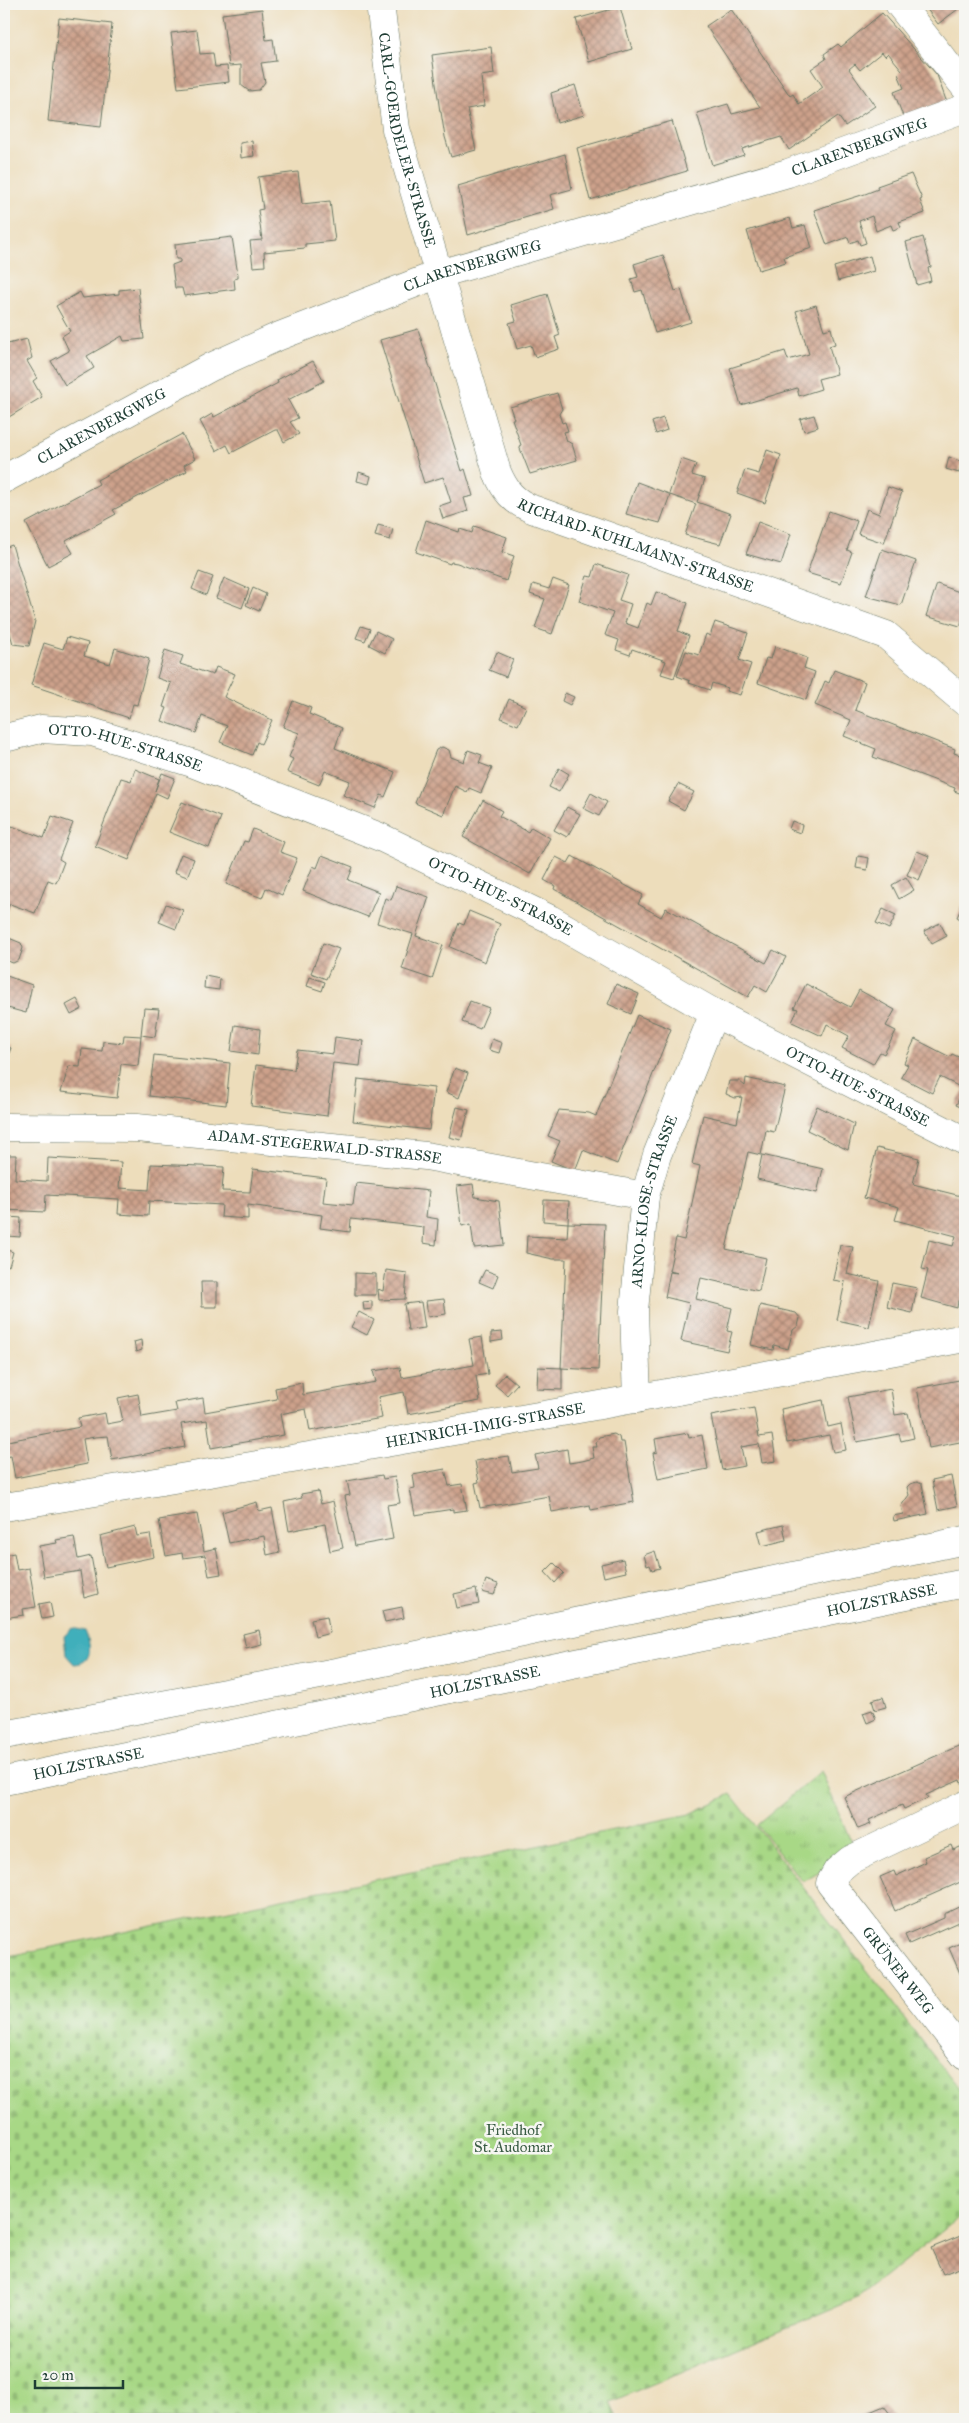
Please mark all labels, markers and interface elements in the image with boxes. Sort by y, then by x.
street label: CARL-GOERDELER-STRASSE [375,31,439,250]
street label: CLARENBERGWEG [789,114,930,180]
street label: CLARENBERGWEG [401,236,543,296]
street label: CLARENBERGWEG [34,384,169,468]
street label: RICHARD-KUHLMANN-STRASSE [514,494,756,596]
street label: OTTO-HUE-STRASSE [48,720,206,775]
street label: OTTO-HUE-STRASSE [425,853,576,939]
street label: OTTO-HUE-STRASSE [783,1042,933,1131]
street label: ARNO-KLOSE-STRASSE [627,1112,681,1290]
street label: ADAM-STEGERWALD-STRASSE [206,1126,444,1168]
street label: HEINRICH-IMIG-STRASSE [384,1399,586,1452]
street label: HOLZSTRASSE [825,1580,939,1620]
street label: HOLZSTRASSE [428,1662,542,1702]
street label: HOLZSTRASSE [31,1743,145,1784]
street label: GRÜNER WEG [858,1923,938,2018]
park label: Friedhof St. Audomar [474,2121,552,2156]
scale bar [35,2358,122,2390]
text: 20 m [42,2366,74,2384]

